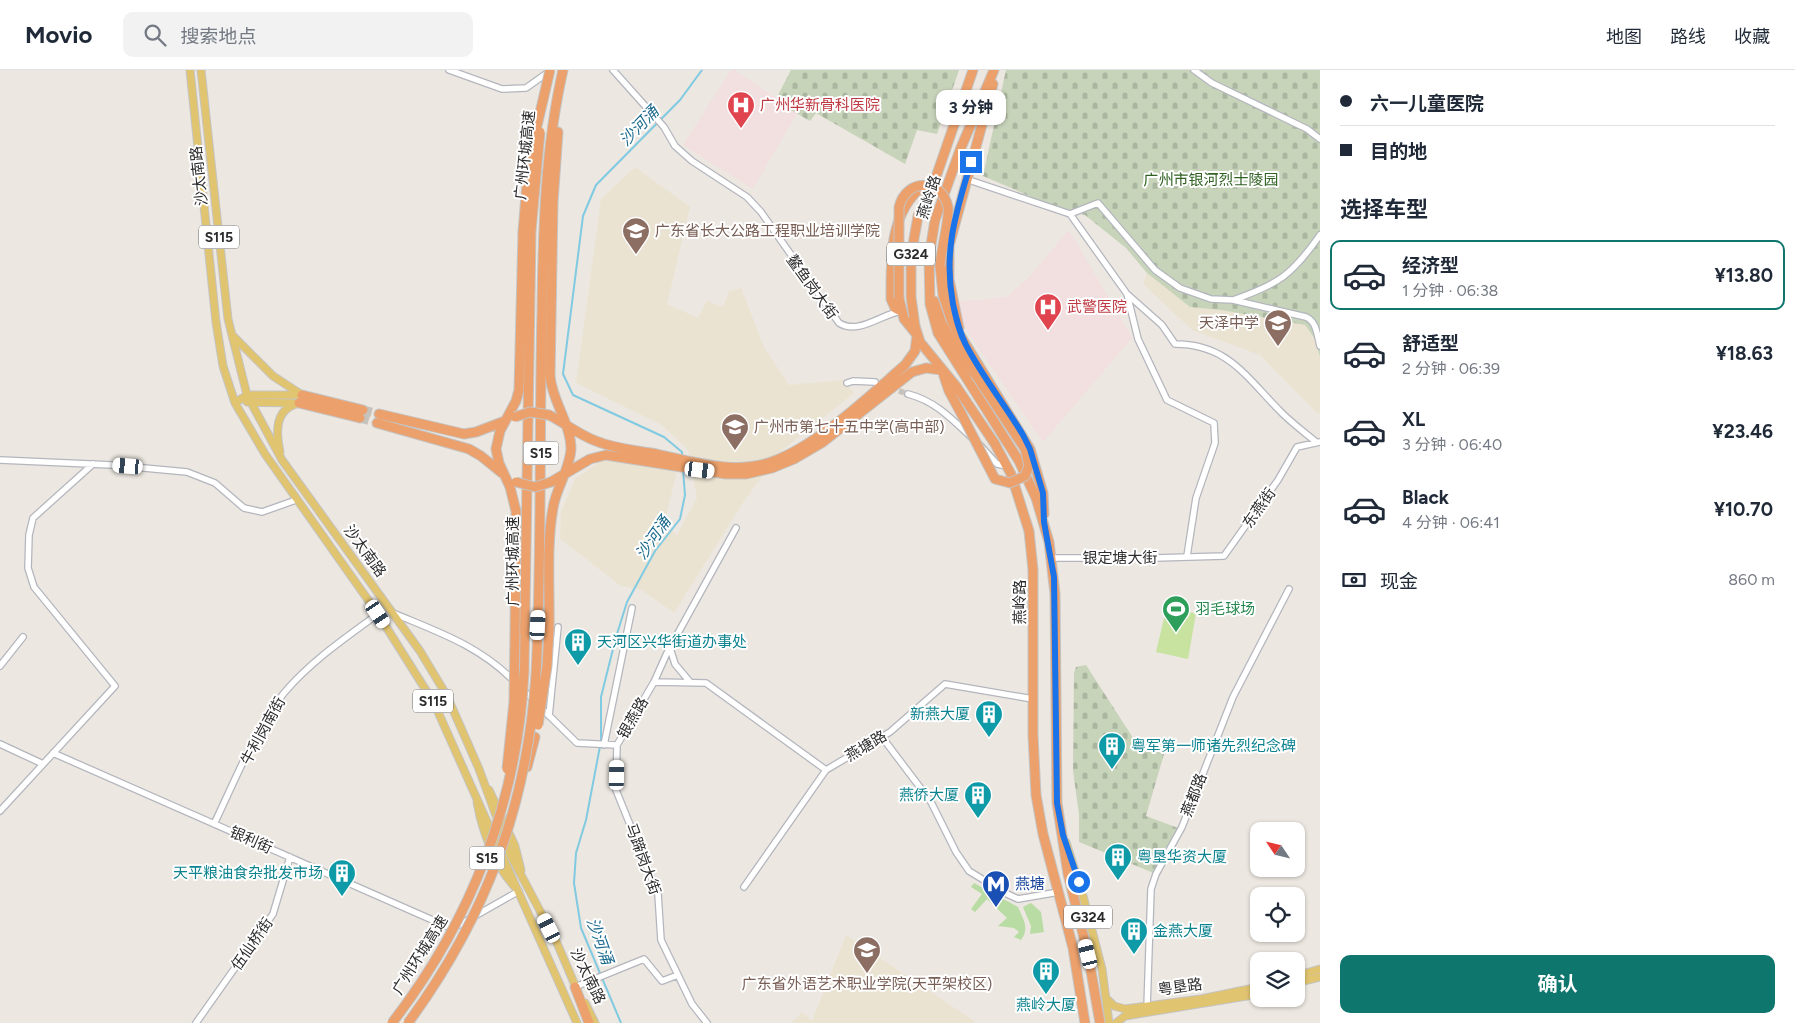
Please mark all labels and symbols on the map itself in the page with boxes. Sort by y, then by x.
callout: 3 分钟 [936,89,1006,124]
hospital icon: 广州华新骨科医院 [726,90,756,129]
place label: 广州华新骨科医院 [760,96,880,114]
water label: 沙河涌 [615,101,664,150]
street label: 广州环城高速 [511,109,539,201]
street label: 沙太南路 [187,145,211,207]
route end [960,151,982,173]
park label: 广州市银河烈士陵园 [1143,171,1279,189]
street label: 燕岭路 [913,173,945,221]
school or university icon: 广东省长大公路工程职业培训学院 [621,216,651,255]
place label: 广东省长大公路工程职业培训学院 [655,222,880,240]
road number: S115 [199,226,239,248]
road number: G324 [887,242,935,265]
street label: 鳌鱼岗大街 [783,251,841,323]
hospital icon: 武警医院 [1033,292,1063,331]
place label: 武警医院 [1067,298,1127,316]
school or university icon: 天泽中学 [1263,308,1293,347]
place label: 天泽中学 [1199,314,1259,332]
school or university icon: 广州市第七十五中学(高中部) [720,412,750,451]
place label: 广州市第七十五中学(高中部) [754,418,945,436]
road number: S15 [524,442,558,464]
car [112,457,143,475]
car [684,461,715,479]
street label: 东燕街 [1239,484,1279,532]
water label: 沙河涌 [631,511,676,563]
street label: 广州环城高速 [504,516,522,606]
street label: 沙太南路 [340,521,390,581]
street label: 银定塘大街 [1082,549,1158,567]
street label: 燕岭路 [1011,579,1029,625]
sports icon: 羽毛球场 [1161,594,1191,633]
car [363,597,392,631]
place label: 羽毛球场 [1195,600,1255,618]
car [529,610,546,640]
building icon: 天河区兴华街道办事处 [563,627,593,666]
place label: 天河区兴华街道办事处 [597,633,747,651]
road number: S115 [413,690,453,712]
street label: 牛利岗南街 [237,694,289,768]
street label: 银燕路 [614,694,652,742]
building icon: 新燕大厦 [974,699,1004,738]
place label: 新燕大厦 [910,705,970,723]
street label: 燕塘路 [842,727,890,765]
building icon: 粤军第一师诸先烈纪念碑 [1097,731,1127,770]
place label: 粤军第一师诸先烈纪念碑 [1131,737,1296,755]
car [609,760,624,790]
street label: 燕都路 [1178,771,1210,819]
building icon: 燕侨大厦 [963,780,993,819]
place label: 燕侨大厦 [899,786,959,804]
street label: 马蹄岗大街 [622,821,664,897]
north arrow [1250,822,1305,878]
street label: 银利街 [227,823,275,857]
building icon: 粤垦华资大厦 [1103,842,1133,881]
road number: S15 [470,846,504,870]
place label: 粤垦华资大厦 [1137,848,1227,866]
building icon: 天平粮油食杂批发市场 [327,858,357,897]
place label: 天平粮油食杂批发市场 [173,864,323,882]
metro station icon: 燕塘 [981,869,1011,908]
route start [1068,871,1090,893]
place label: 燕塘 [1015,875,1045,893]
road number: G324 [1064,906,1112,929]
car [535,911,562,945]
street label: 广州环城高速 [389,912,451,998]
street label: 伍仙桥街 [227,914,277,974]
water label: 沙河涌 [583,915,618,969]
building icon: 金燕大厦 [1119,916,1149,955]
place label: 金燕大厦 [1153,922,1213,940]
school or university icon: 广东省外语艺术职业学院(天平架校区) [852,935,882,974]
car [1077,938,1098,970]
street label: 沙太南路 [567,945,609,1007]
building icon: 燕岭大厦 [1031,956,1061,995]
place label: 广东省外语艺术职业学院(天平架校区) [742,975,992,993]
street label: 粤垦路 [1156,975,1204,999]
place label: 燕岭大厦 [1016,996,1076,1014]

